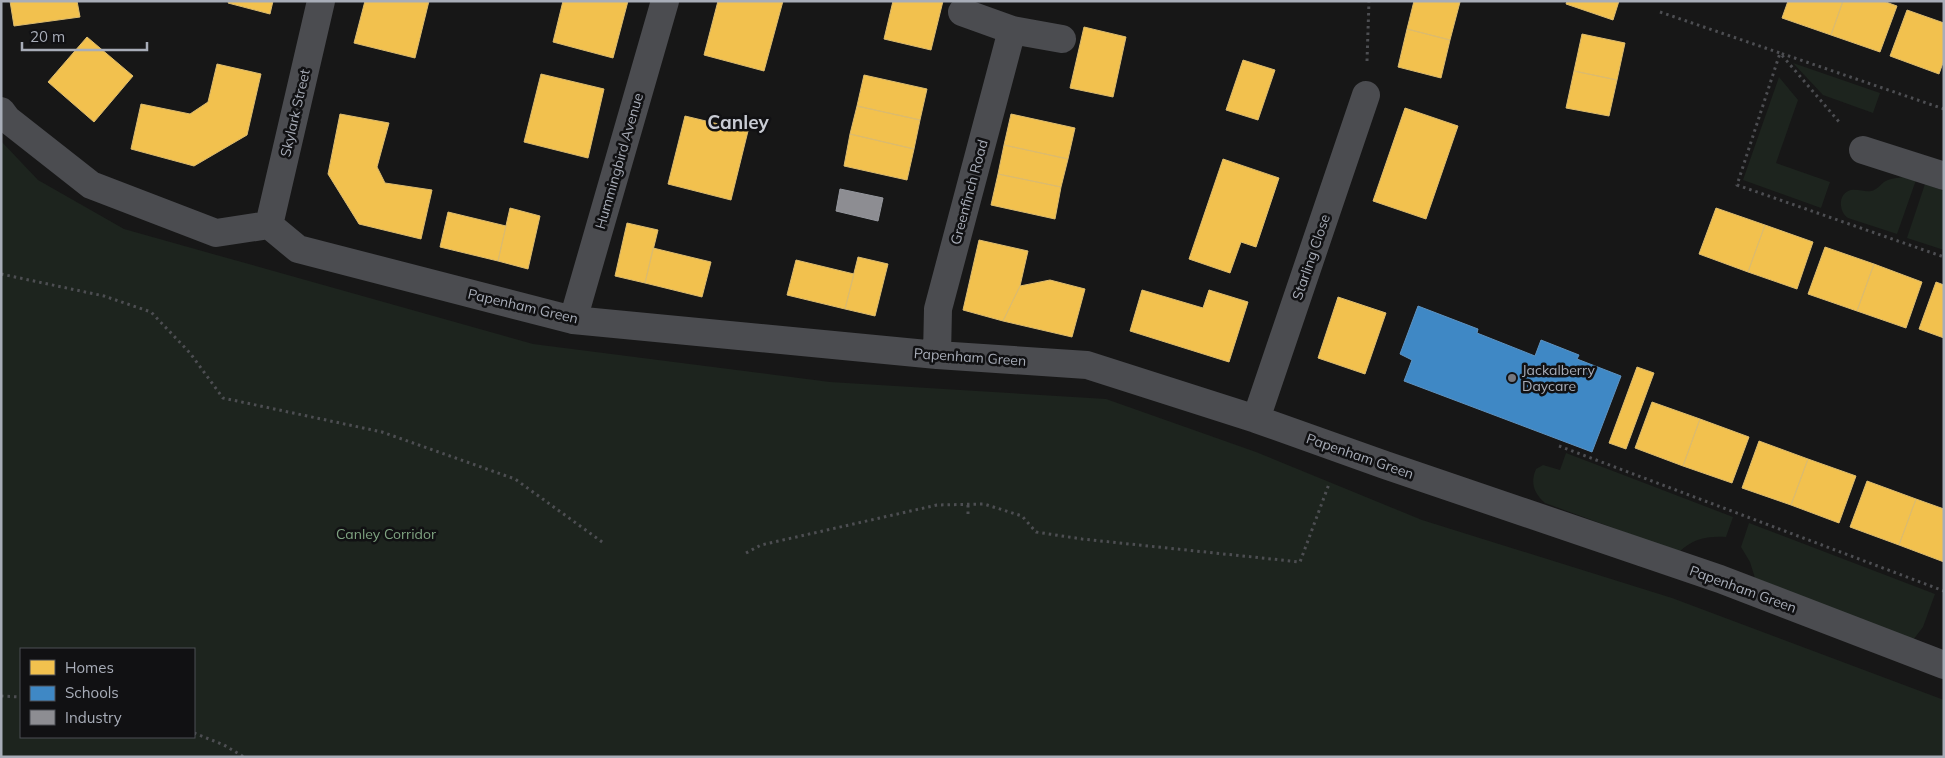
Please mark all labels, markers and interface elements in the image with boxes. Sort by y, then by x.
scale bar [22,20,148,52]
text: 20 m [30,27,65,46]
street label: Skylark Street [276,67,314,159]
street label: Hummingbird Avenue [591,91,647,231]
district label: Canley [707,110,769,134]
street label: Greenfinch Road [946,138,992,246]
street label: Starling Close [1288,212,1334,302]
street label: Papenham Green [466,285,580,327]
street label: Papenham Green [913,344,1027,370]
place label: Jackalberry Daycare [1522,361,1595,395]
marker: Jackalberry Daycare [1506,372,1518,384]
street label: Papenham Green [1304,429,1416,483]
park label: Canley Corridor [336,525,437,543]
street label: Papenham Green [1687,561,1799,617]
legend [20,648,195,738]
text: Homes [65,658,114,677]
text: Schools [65,683,119,702]
text: Industry [65,708,122,727]

